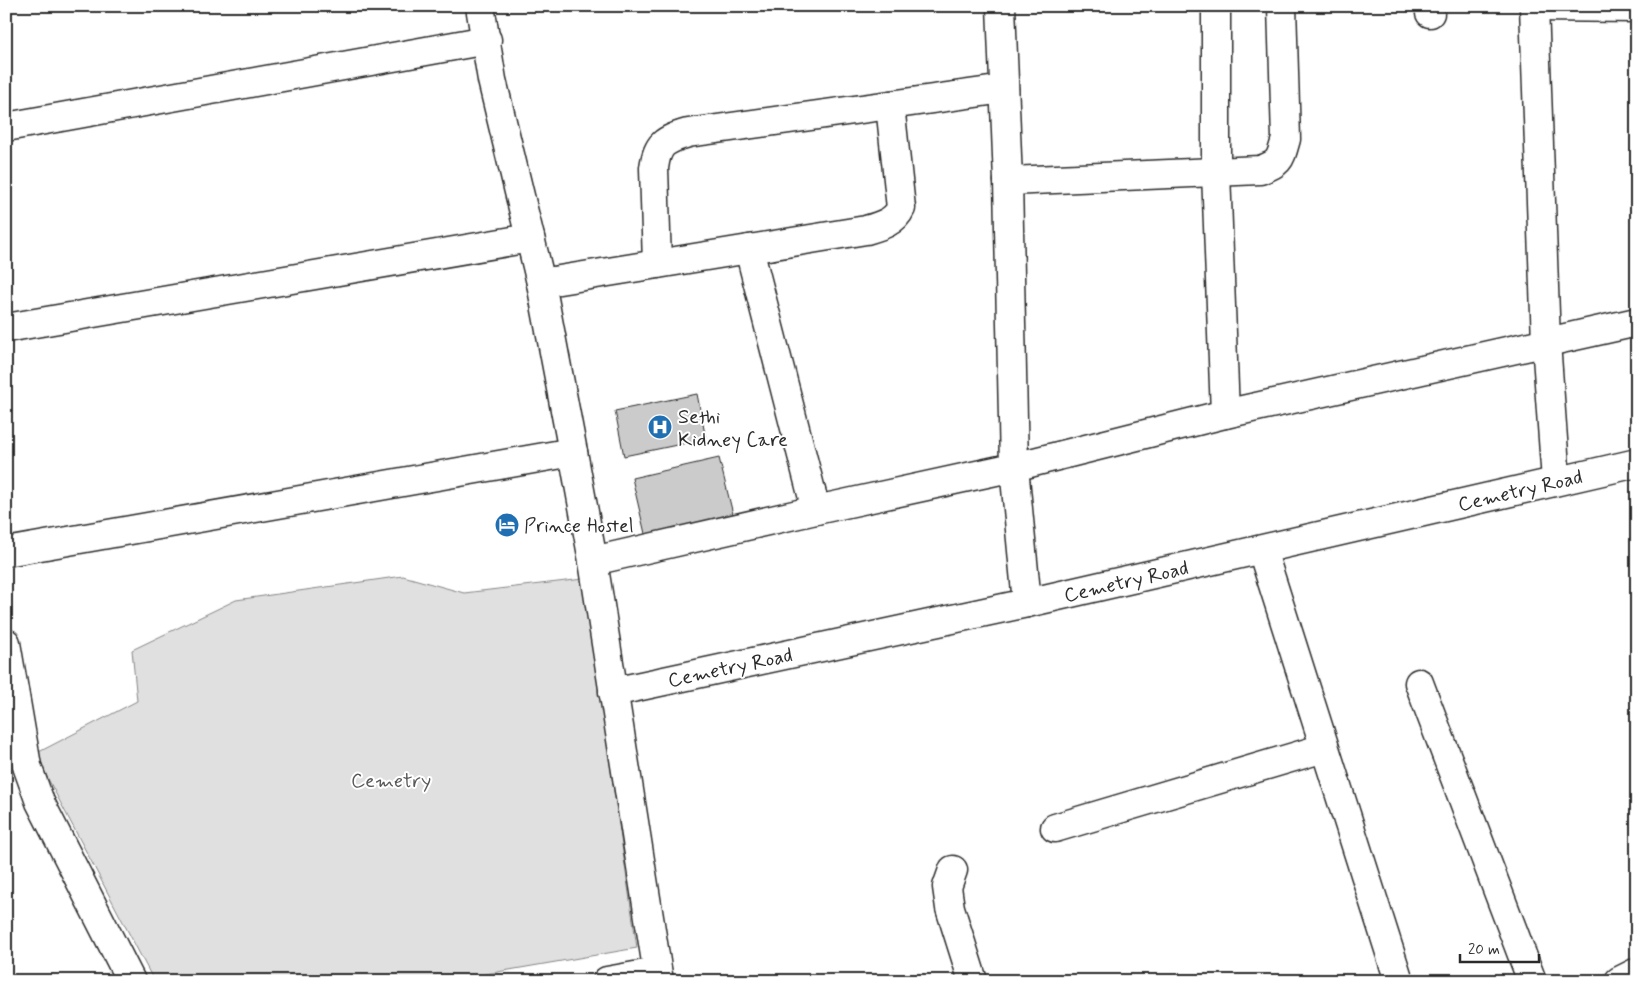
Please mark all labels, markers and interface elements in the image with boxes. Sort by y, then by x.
place label: Sethi Kidney Care [678,404,788,454]
hospital icon: Sethi Kidney Care [647,414,673,440]
street label: Cemetry Road [1455,464,1585,519]
hotel icon: Prince Hostel [494,512,520,538]
place label: Prince Hostel [524,513,634,540]
street label: Cemetry Road [1061,555,1191,610]
street label: Cemetry Road [665,642,795,695]
park label: Cemetry [351,768,431,795]
scale bar [1460,932,1539,964]
text: 20 m [1468,940,1500,960]

